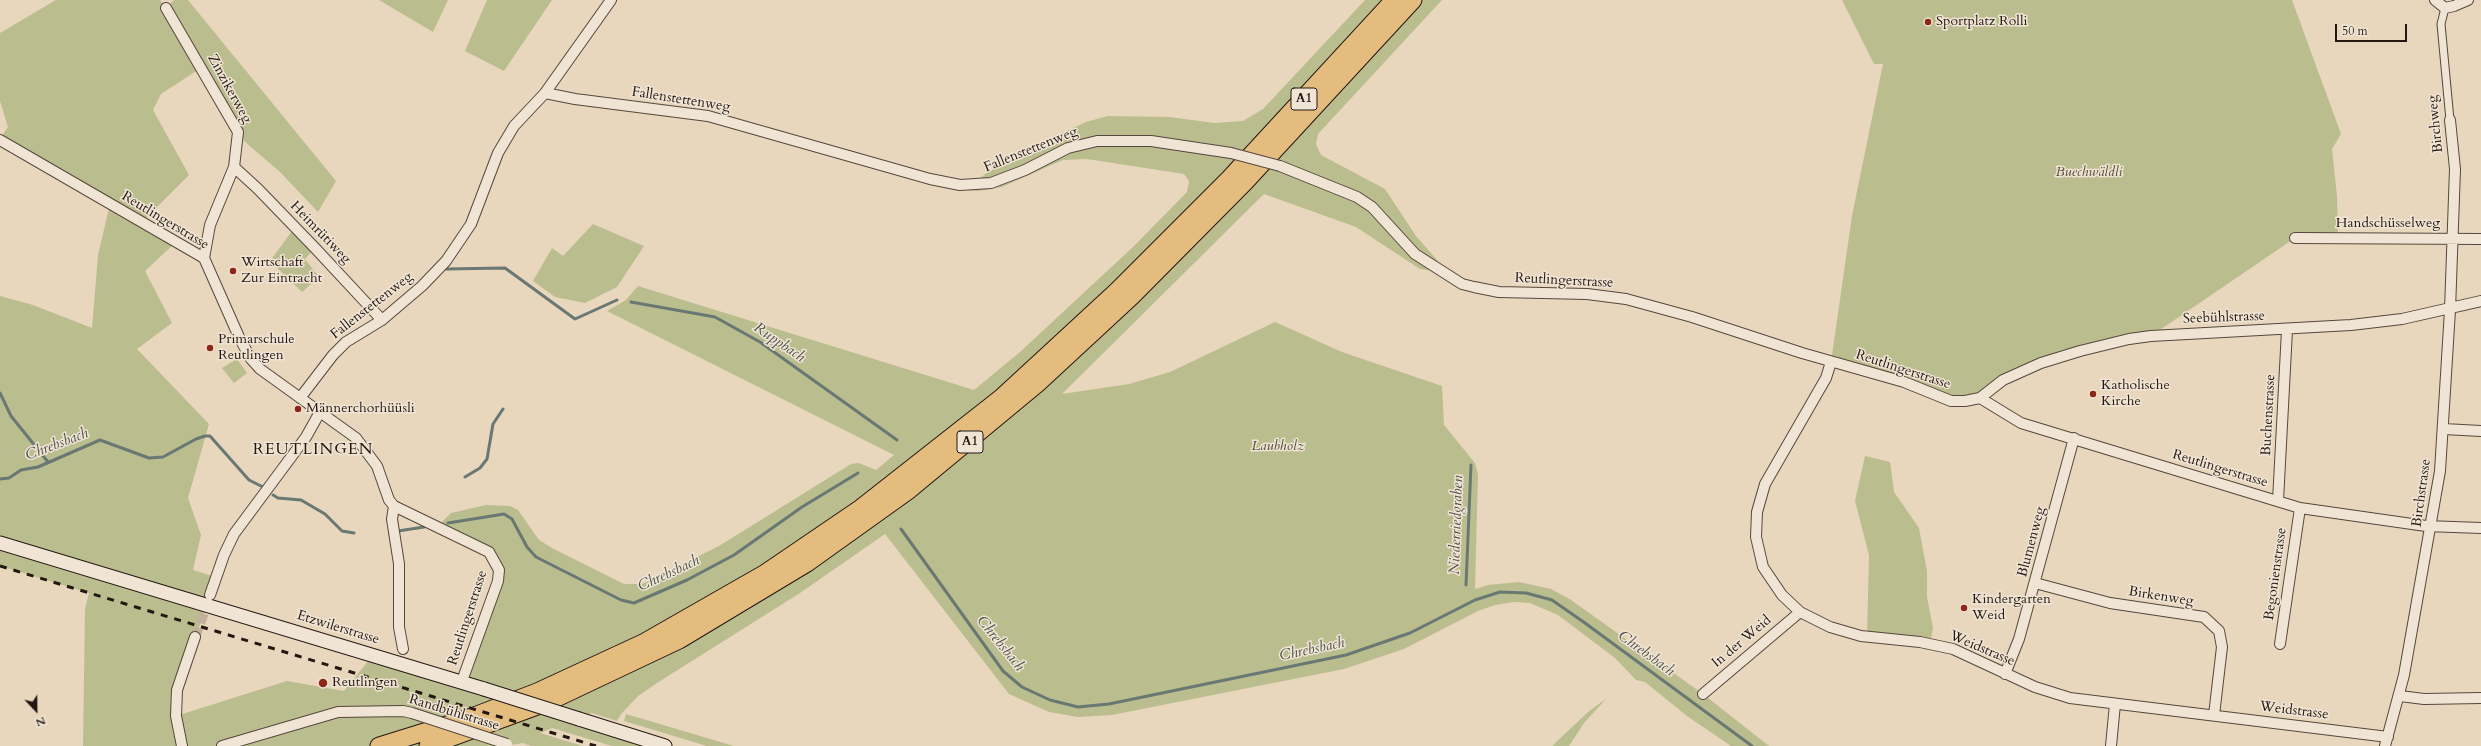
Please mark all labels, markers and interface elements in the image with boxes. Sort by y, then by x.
place label: Sportplatz Rolli [1936,14,2027,30]
scale bar [2337,16,2409,42]
marker: Sportplatz Rolli [1923,17,1933,27]
text: 50 m [2342,23,2368,39]
street label: Zinzikerweg [203,51,255,127]
street label: Fallenstettenweg [631,84,731,116]
road number: A1 [1291,88,1317,110]
street label: Birchweg [2425,94,2447,154]
street label: Fallenstettenweg [982,124,1080,176]
park label: Buechwäldli [2056,165,2122,181]
street label: Reutlingerstrasse [118,188,212,254]
street label: Heimrütiweg [286,198,354,268]
street label: Handschüsselweg [2336,216,2440,232]
place label: Wirtschaft Zur Eintracht [241,255,322,288]
marker: Wirtschaft Zur Eintracht [228,266,238,276]
street label: Fallenstettenweg [328,269,416,343]
street label: Reutlingerstrasse [1514,270,1614,292]
street label: Seebühlstrasse [2183,308,2265,328]
water label: Ruppbach [750,319,808,367]
place label: Primarschule Reutlingen [218,332,295,364]
marker: Primarschule Reutlingen [205,343,215,353]
street label: Reutlingerstrasse [1853,347,1953,393]
street label: Buchenstrasse [2258,374,2280,456]
place label: Katholische Kirche [2101,378,2170,410]
marker: Katholische Kirche [2088,389,2098,399]
place label: Männerchorhüüsli [306,401,415,417]
marker: Männerchorhüüsli [293,404,303,414]
water label: Chrebsbach [23,425,91,465]
road number: A1 [957,431,983,453]
park label: Laubholz [1251,439,1305,455]
district label: REUTLINGEN [253,440,373,460]
street label: Reutlingerstrasse [2170,447,2270,491]
street label: Birchstrasse [2409,458,2435,528]
water label: Niederriedgraben [1446,475,1468,575]
street label: Blumenweg [2015,505,2049,579]
street label: Begonienstrasse [2261,527,2291,621]
water label: Chrebsbach [635,552,703,596]
street label: Reutlingerstrasse [445,568,491,668]
street label: Birkenweg [2127,584,2195,610]
place label: Kindergarten Weid [1972,592,2051,624]
marker: Kindergarten Weid [1959,603,1969,613]
street label: Etzwilerstrasse [295,607,381,649]
street label: In der Weid [1709,612,1775,672]
water label: Chrebsbach [972,613,1028,675]
water label: Chrebsbach [1614,627,1678,681]
street label: Weidstrasse [1947,628,2017,670]
water label: Chrebsbach [1278,634,1346,666]
place label: Reutlingen [332,675,398,691]
marker: Reutlingen [317,677,329,689]
north arrow [16,690,56,730]
street label: Randbühlstrasse [407,691,501,735]
street label: Weidstrasse [2259,698,2329,724]
text: N [33,713,48,730]

